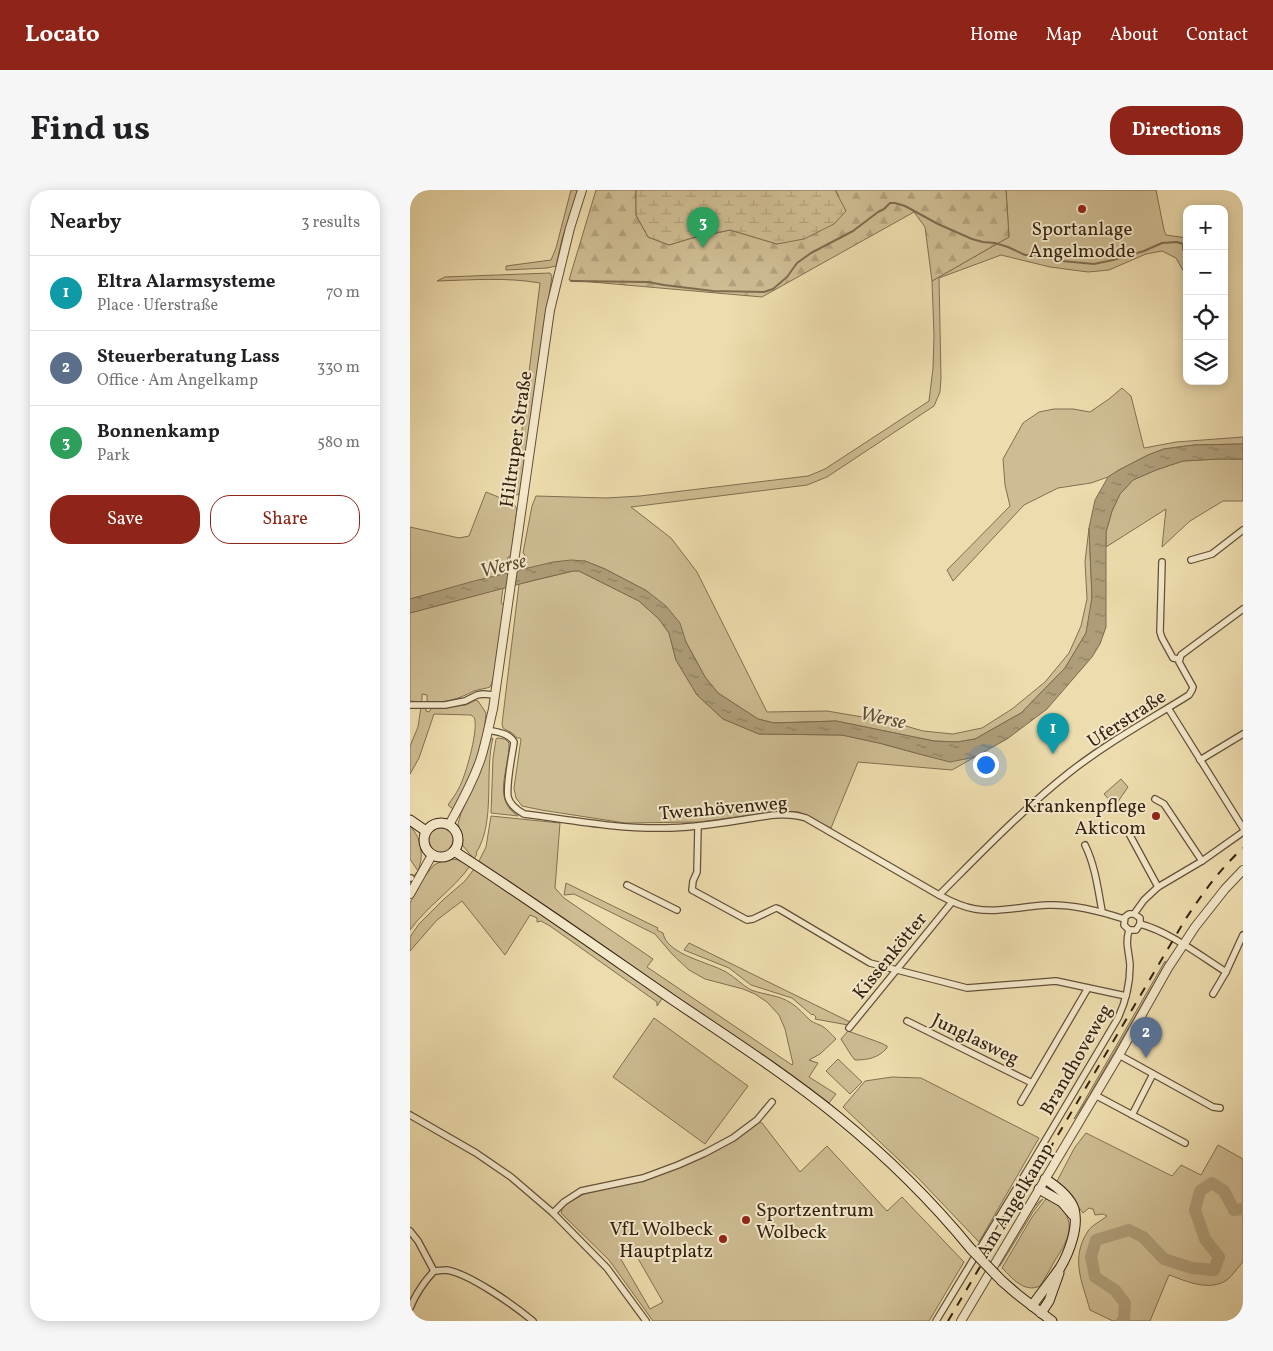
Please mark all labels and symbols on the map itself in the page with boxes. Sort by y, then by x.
marker: Sportanlage Angelmodde [1076,203,1088,215]
pin: 3 [687,207,719,248]
place label: Sportanlage Angelmodde [1029,217,1135,265]
street label: Hiltruper Straße [495,369,539,509]
water label: Werse [477,548,530,586]
street label: Uferstraße [1083,685,1171,755]
water label: Werse [857,700,909,738]
pin: 1 [1037,713,1069,754]
your location [973,752,999,778]
street label: Twenhövenweg [658,790,789,828]
place label: Krankenpflege Akticom [1023,794,1146,842]
marker: Krankenpflege Akticom [1150,810,1162,822]
street label: Kissenkötter [847,907,934,1005]
street label: Brandhoveweg [1034,1000,1119,1120]
street label: Junglasweg [927,1007,1023,1072]
pin: 2 [1130,1017,1162,1058]
street label: Am Angelkamp [971,1138,1061,1264]
place label: Sportzentrum Wolbeck [756,1198,874,1246]
marker: Sportzentrum Wolbeck [740,1214,752,1226]
place label: VfL Wolbeck Hauptplatz [610,1217,713,1265]
marker: VfL Wolbeck Hauptplatz [717,1233,729,1245]

